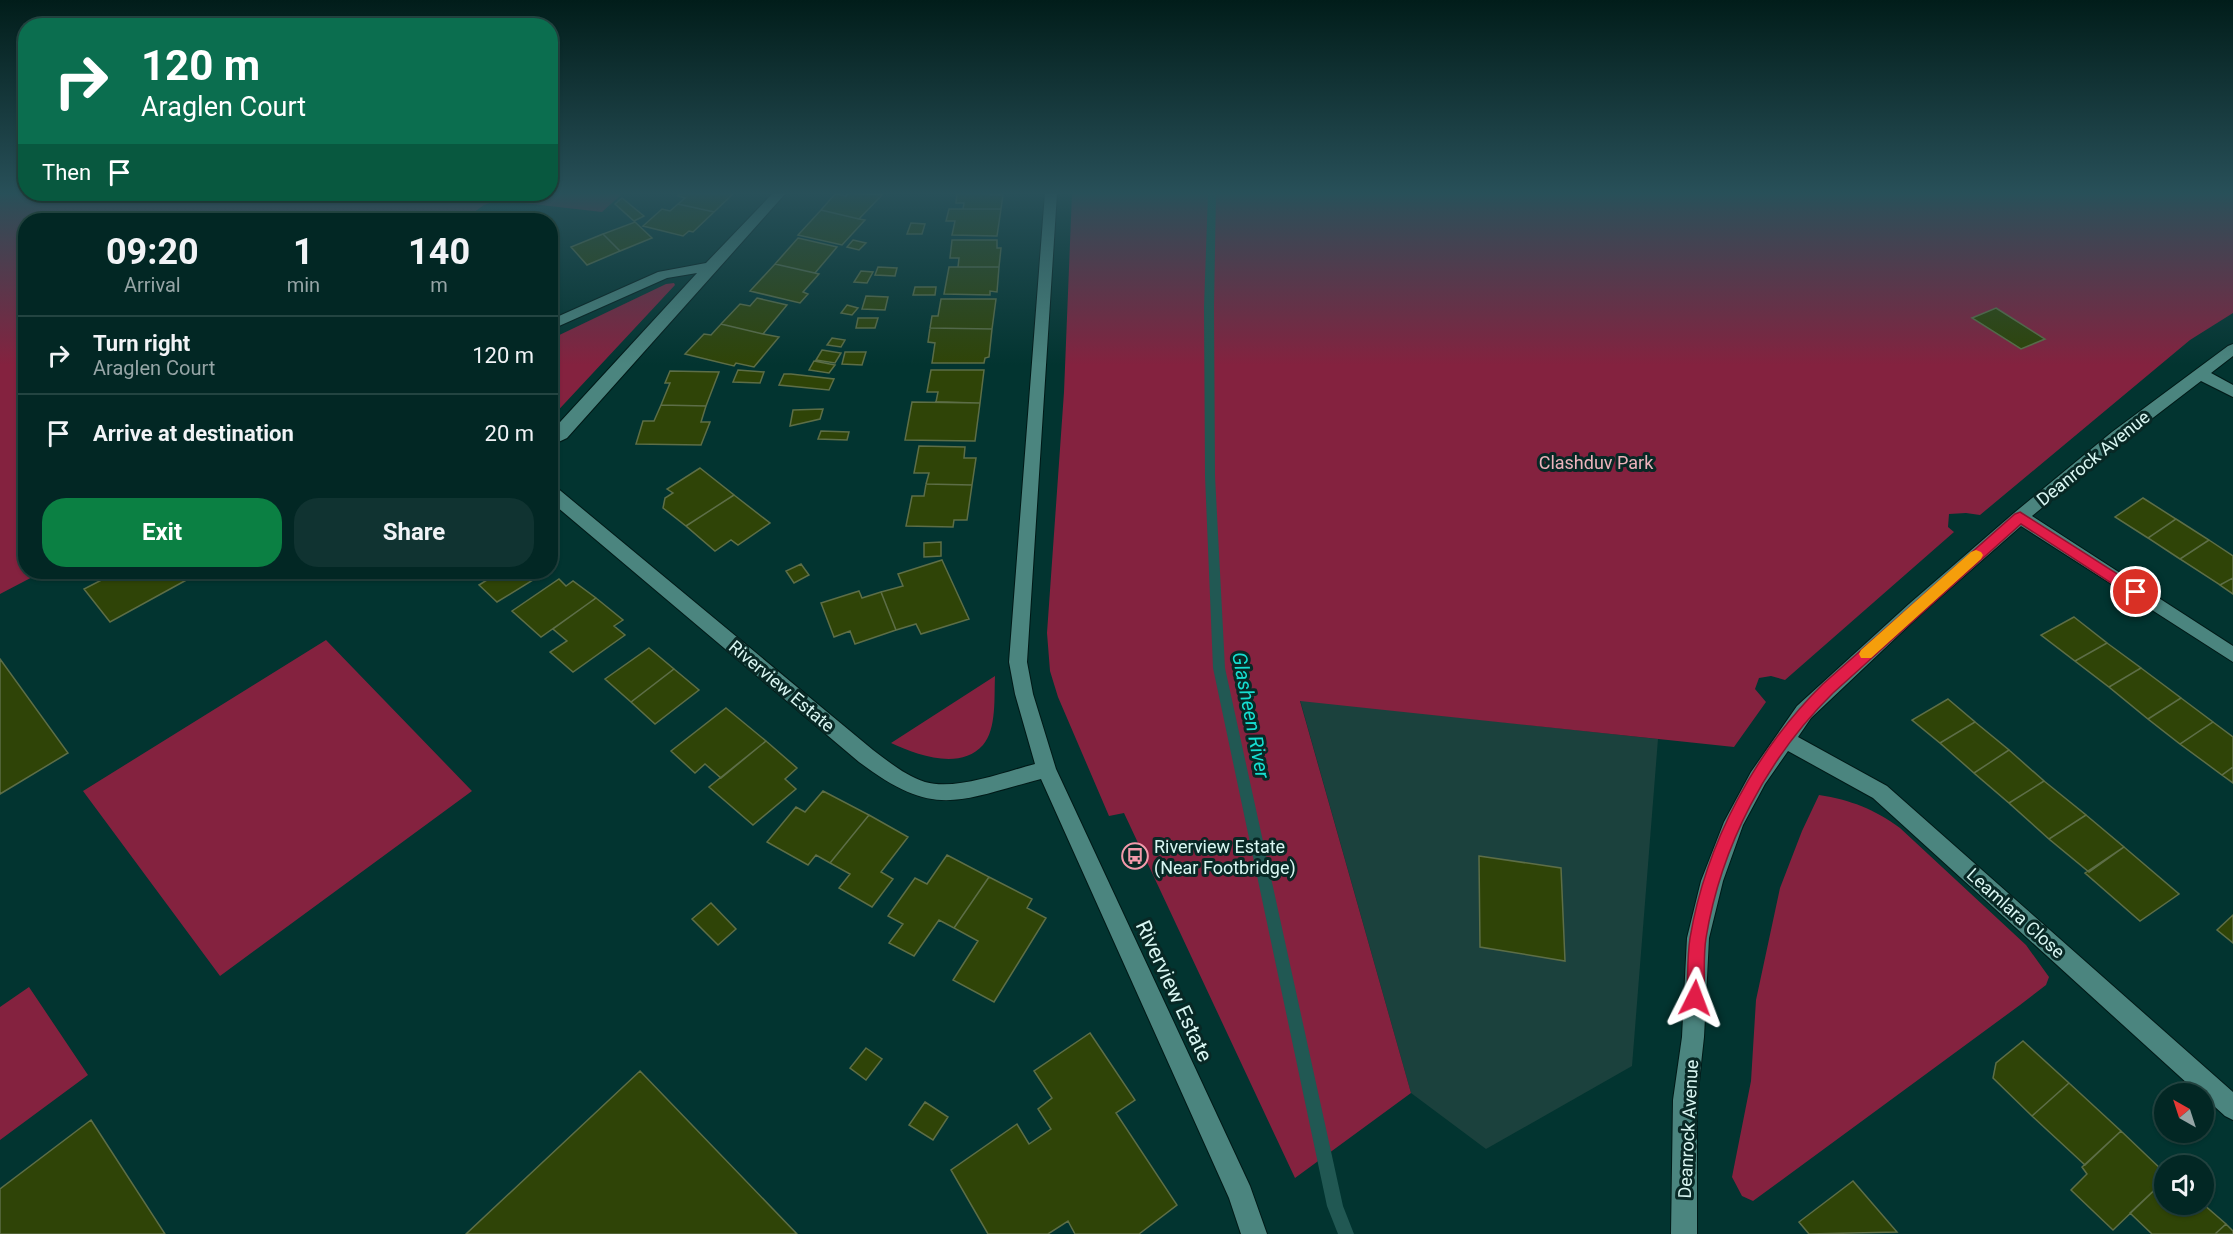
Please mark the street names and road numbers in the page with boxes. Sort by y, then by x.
street label: Deanrock Avenue [2032,406,2154,510]
street label: Riverview Estate [725,636,839,736]
street label: Leamlara Close [1963,864,2069,962]
street label: Riverview Estate [1131,917,1217,1065]
street label: Deanrock Avenue [1674,1059,1702,1199]

